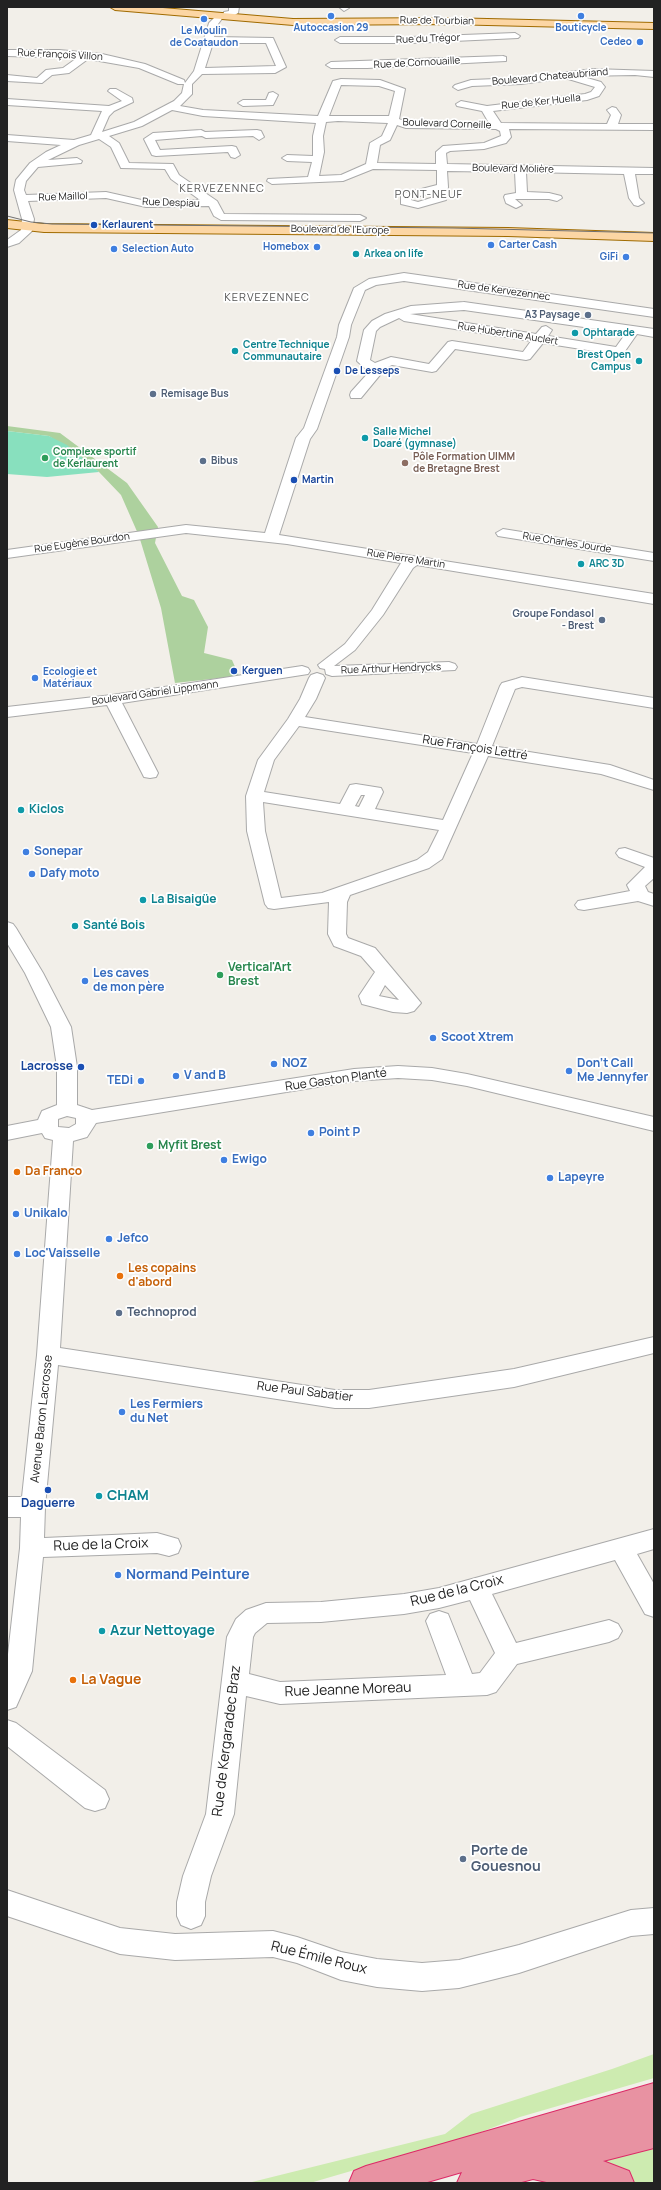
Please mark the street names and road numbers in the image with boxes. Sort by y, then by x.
street label: Rue de Tourbian [400,14,474,28]
street label: Rue du Trégor [396,32,460,46]
street label: Rue François Villon [17,47,103,63]
street label: Rue de Cornouaille [373,55,461,71]
street label: Boulevard Chateaubriand [491,66,609,88]
street label: Rue de Ker Huella [501,92,581,112]
street label: Boulevard Corneille [402,116,492,132]
street label: Boulevard Molière [472,162,554,176]
street label: Rue Maillol [38,190,88,204]
street label: Rue Despiau [142,196,200,210]
street label: Boulevard de l'Europe [291,223,389,237]
street label: Rue de Kervezennec [457,279,551,303]
street label: Rue Hubertine Auclert [457,320,559,348]
street label: Rue Eugène Bourdon [33,530,131,556]
street label: Rue Charles Jourde [522,530,612,556]
street label: Rue Pierre Martin [366,547,446,571]
street label: Rue Arthur Hendrycks [341,661,441,677]
street label: Boulevard Gabriel Lippmann [91,678,219,708]
street label: Rue François Lettré [421,733,529,763]
street label: Rue Gaston Planté [284,1066,388,1094]
street label: Avenue Baron Lacrosse [28,1354,56,1484]
street label: Rue Paul Sabatier [256,1379,354,1405]
street label: Rue de la Croix [53,1535,149,1555]
street label: Rue de la Croix [409,1571,505,1611]
street label: Rue de Kergaradec Braz [209,1664,245,1818]
street label: Rue Jeanne Moreau [284,1679,412,1701]
street label: Rue Émile Roux [269,1938,369,1978]

